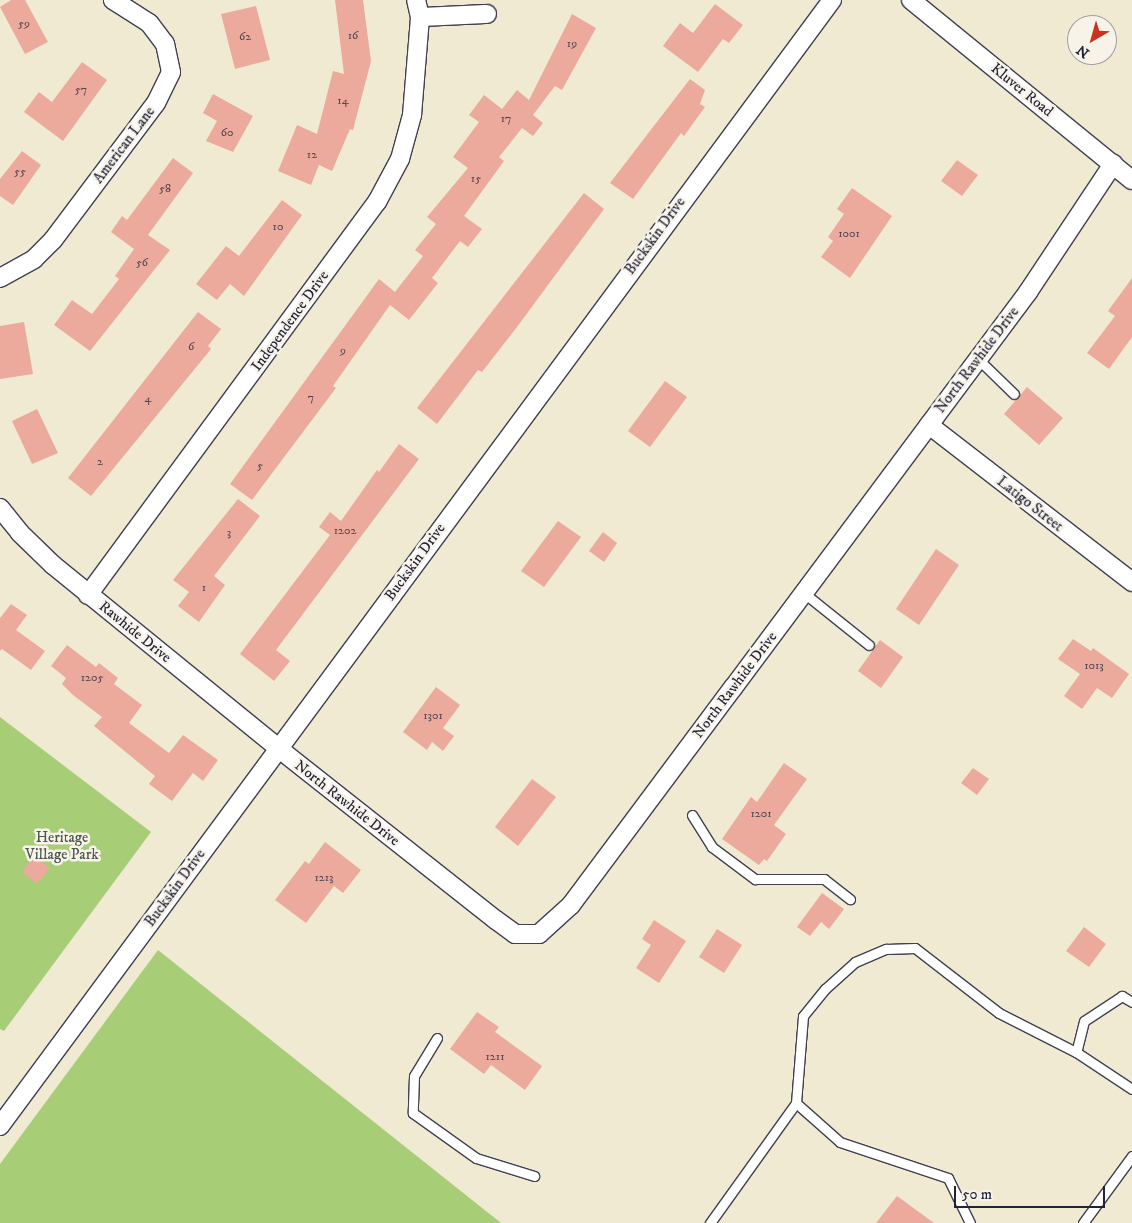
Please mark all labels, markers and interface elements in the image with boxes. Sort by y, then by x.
north arrow [1067,15,1117,65]
house number: 59 [18,17,30,31]
house number: 16 [348,29,358,43]
house number: 62 [239,30,251,44]
house number: 19 [567,37,577,51]
text: N [1073,40,1093,62]
street label: Kluver Road [987,59,1057,121]
house number: 57 [75,83,87,97]
house number: 14 [337,94,349,108]
street label: American Lane [89,103,159,187]
house number: 17 [501,112,511,126]
house number: 60 [221,126,233,140]
house number: 12 [307,148,317,162]
house number: 55 [14,165,26,179]
house number: 15 [471,172,481,186]
house number: 58 [159,182,171,196]
street label: Buckskin Drive [621,194,689,278]
house number: 10 [273,220,283,234]
house number: 1001 [838,227,860,241]
house number: 56 [136,256,148,270]
street label: Independence Drive [247,267,333,375]
street label: North Rawhide Drive [931,303,1023,417]
house number: 6 [188,340,194,354]
house number: 9 [340,344,346,358]
house number: 7 [308,391,314,405]
house number: 4 [145,392,151,406]
house number: 2 [97,455,103,469]
house number: 5 [257,459,263,473]
street label: Latigo Street [993,473,1067,535]
street label: Buckskin Drive [381,520,449,604]
house number: 1202 [334,524,356,538]
house number: 3 [227,526,231,540]
house number: 1 [202,581,206,595]
street label: Rawhide Drive [95,597,175,667]
street label: North Rawhide Drive [689,628,781,742]
house number: 1013 [1084,659,1104,673]
house number: 1205 [81,671,103,685]
house number: 1301 [423,709,443,723]
street label: North Rawhide Drive [291,756,403,850]
house number: 1201 [750,807,772,821]
park label: Heritage Village Park [25,828,99,863]
street label: Buckskin Drive [141,846,209,930]
house number: 1213 [314,871,334,885]
house number: 1211 [485,1050,505,1064]
scale bar [957,1176,1108,1208]
text: 50 m [962,1185,992,1204]

